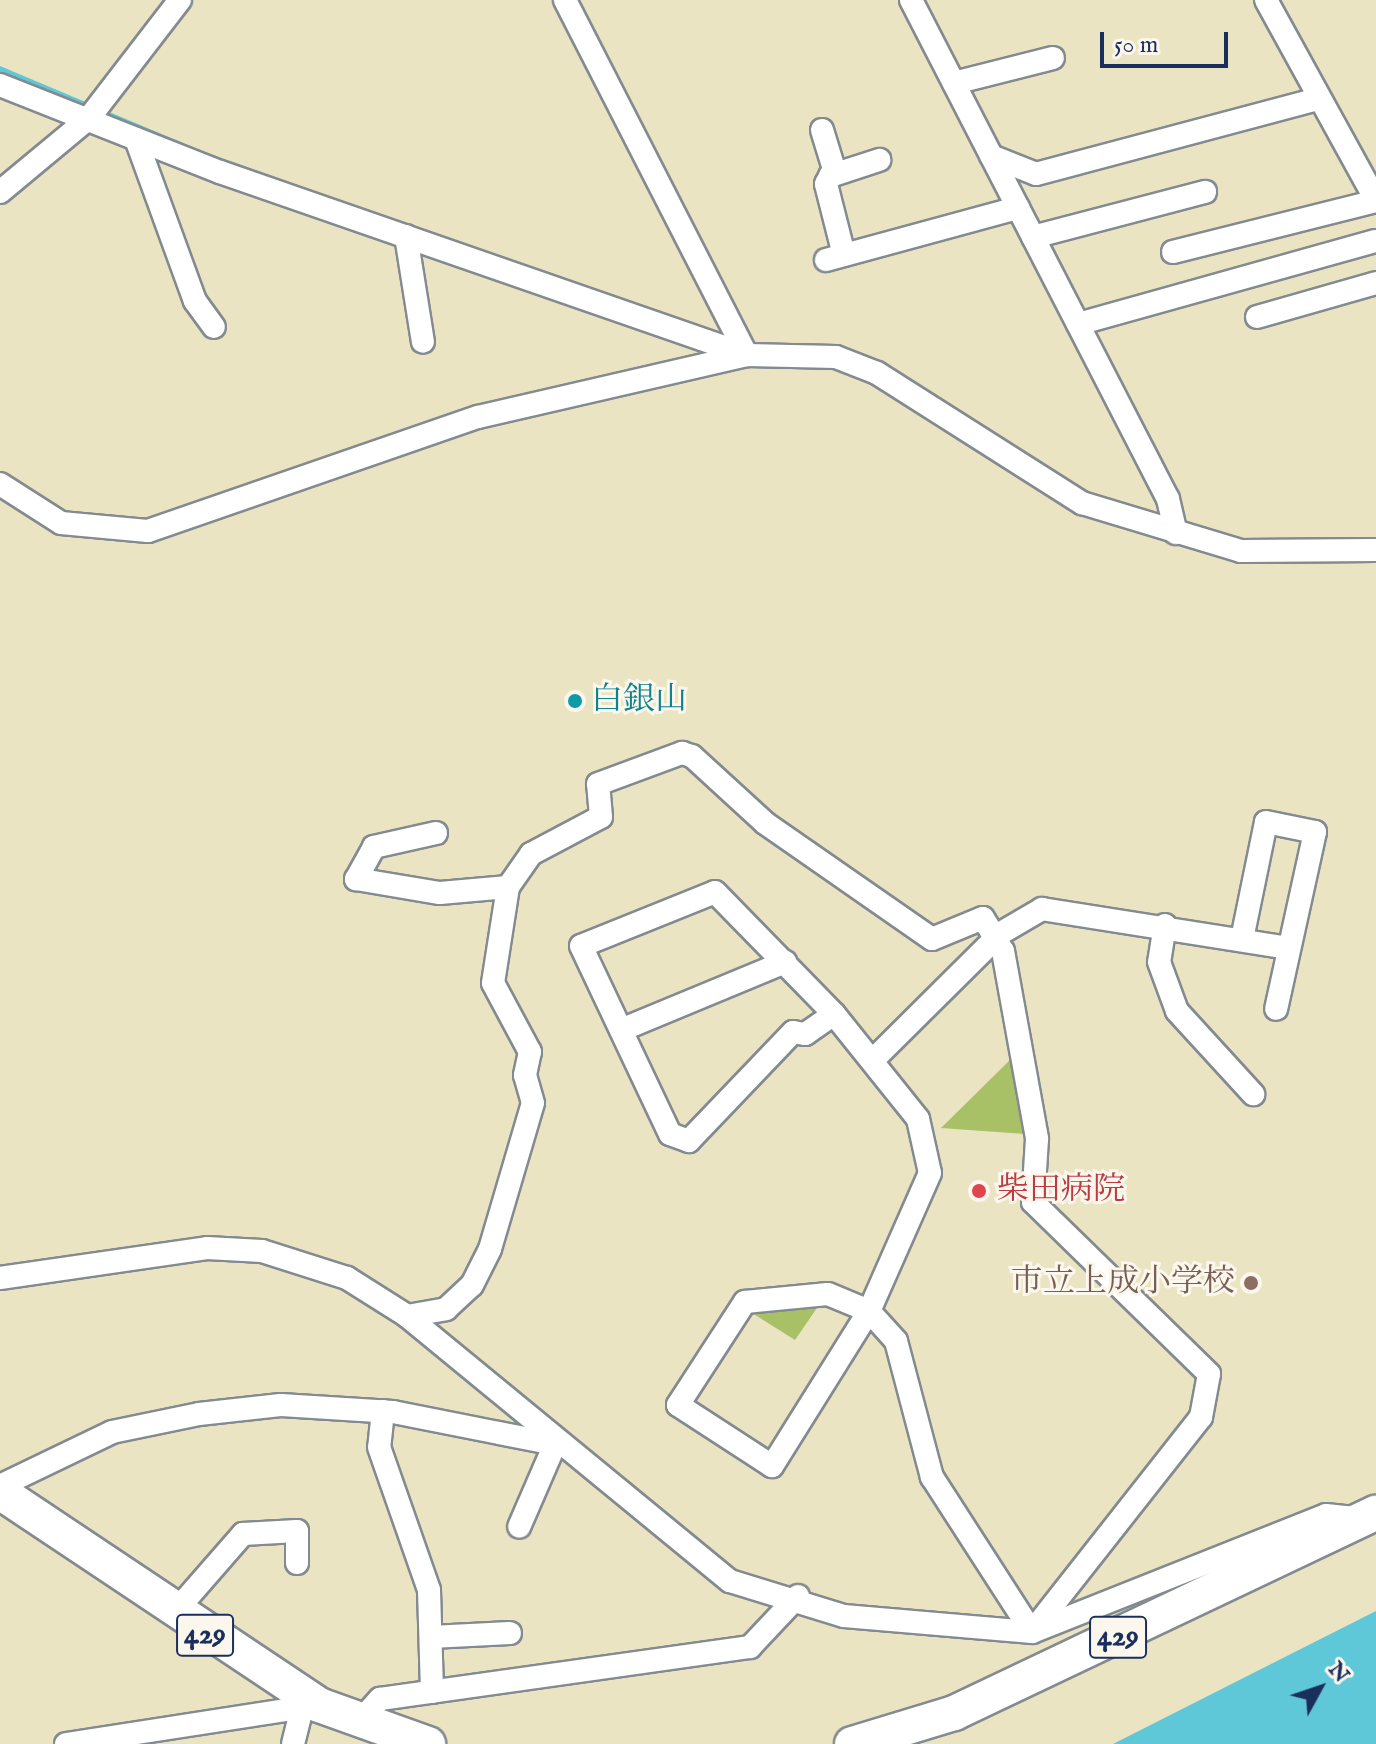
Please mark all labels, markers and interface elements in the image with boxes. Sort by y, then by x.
scale bar [1104,16,1232,66]
text: 50 m [1114,30,1158,61]
place label: 白銀山 [591,682,687,720]
marker: 白銀山 [566,692,584,710]
place label: 柴田病院 [997,1172,1125,1210]
marker: 柴田病院 [968,1180,990,1202]
place label: 市立上成小学校 [1011,1264,1235,1302]
marker: 市立上成小学校 [1242,1274,1260,1292]
road number: 429 [175,1609,235,1661]
road number: 429 [1088,1611,1148,1663]
north arrow [1280,1648,1360,1728]
text: N [1322,1656,1355,1689]

